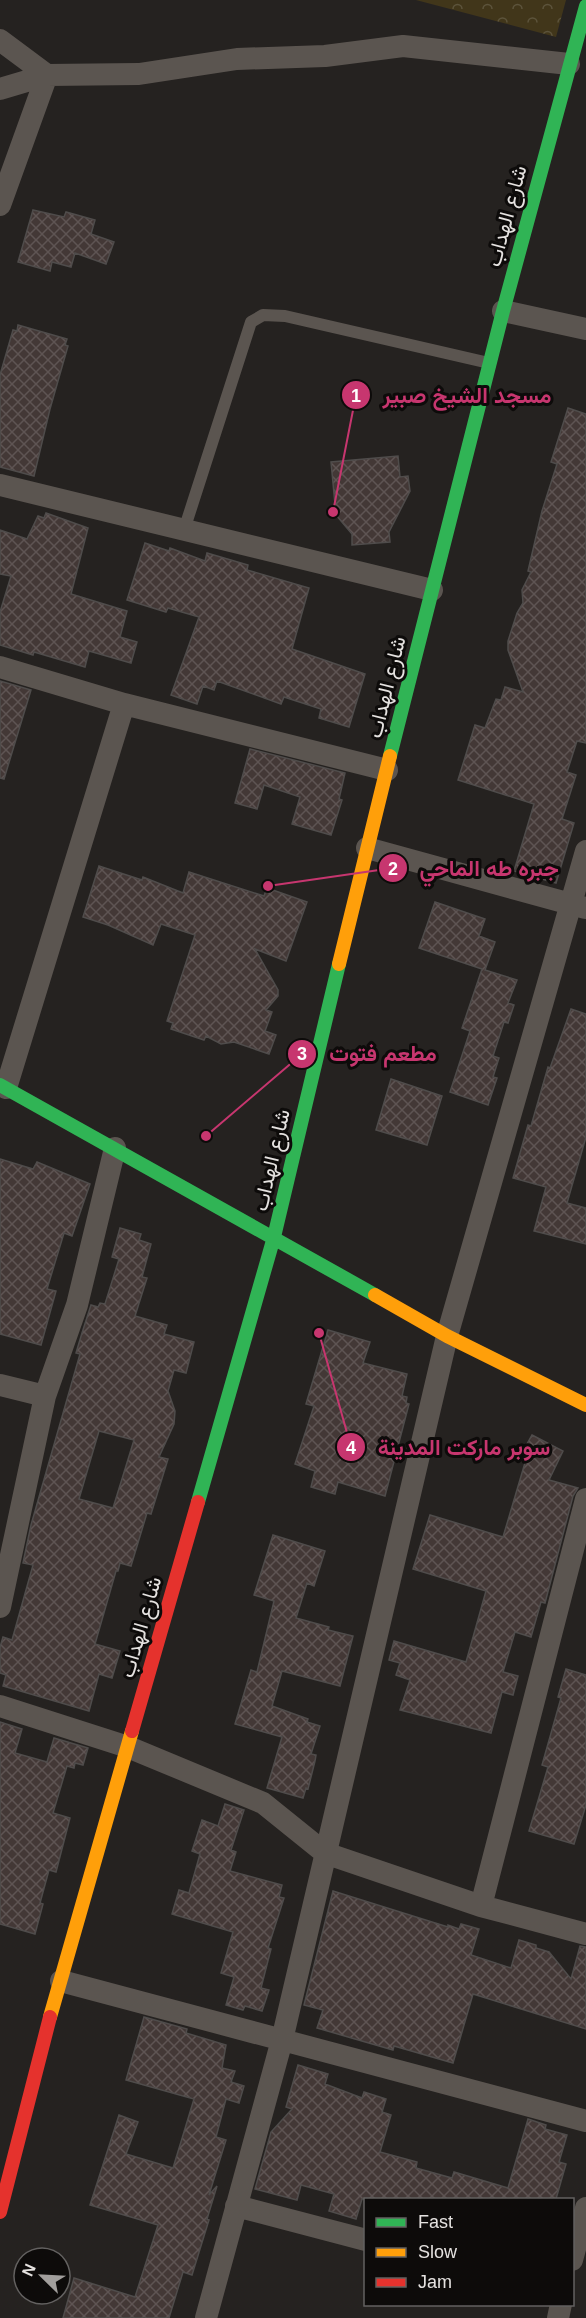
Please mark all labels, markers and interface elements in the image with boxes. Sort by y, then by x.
street label: شارع الهداب [481,163,533,270]
callout: مسجد الشيخ صبير [341,375,564,415]
text: مسجد الشيخ صبير [382,383,551,411]
text: 1 [351,386,361,406]
street label: شارع الهداب [362,634,413,741]
callout: جبره طه الماحي [378,848,571,888]
text: جبره طه الماحي [419,856,559,887]
text: 2 [388,859,398,879]
callout: مطعم فتوت [287,1034,449,1074]
text: مطعم فتوت [329,1041,437,1068]
text: 3 [297,1044,307,1064]
street label: شارع الهداب [248,1107,297,1214]
callout: سوبر ماركت المدينة [336,1427,563,1467]
text: سوبر ماركت المدينة [378,1435,550,1461]
text: 4 [346,1438,356,1458]
street label: شارع الهداب [115,1574,168,1681]
legend [364,2198,574,2306]
text: Fast [418,2212,453,2232]
text: Slow [418,2242,458,2262]
north arrow [12,2246,72,2306]
text: N [19,2261,39,2279]
text: Jam [418,2272,452,2292]

